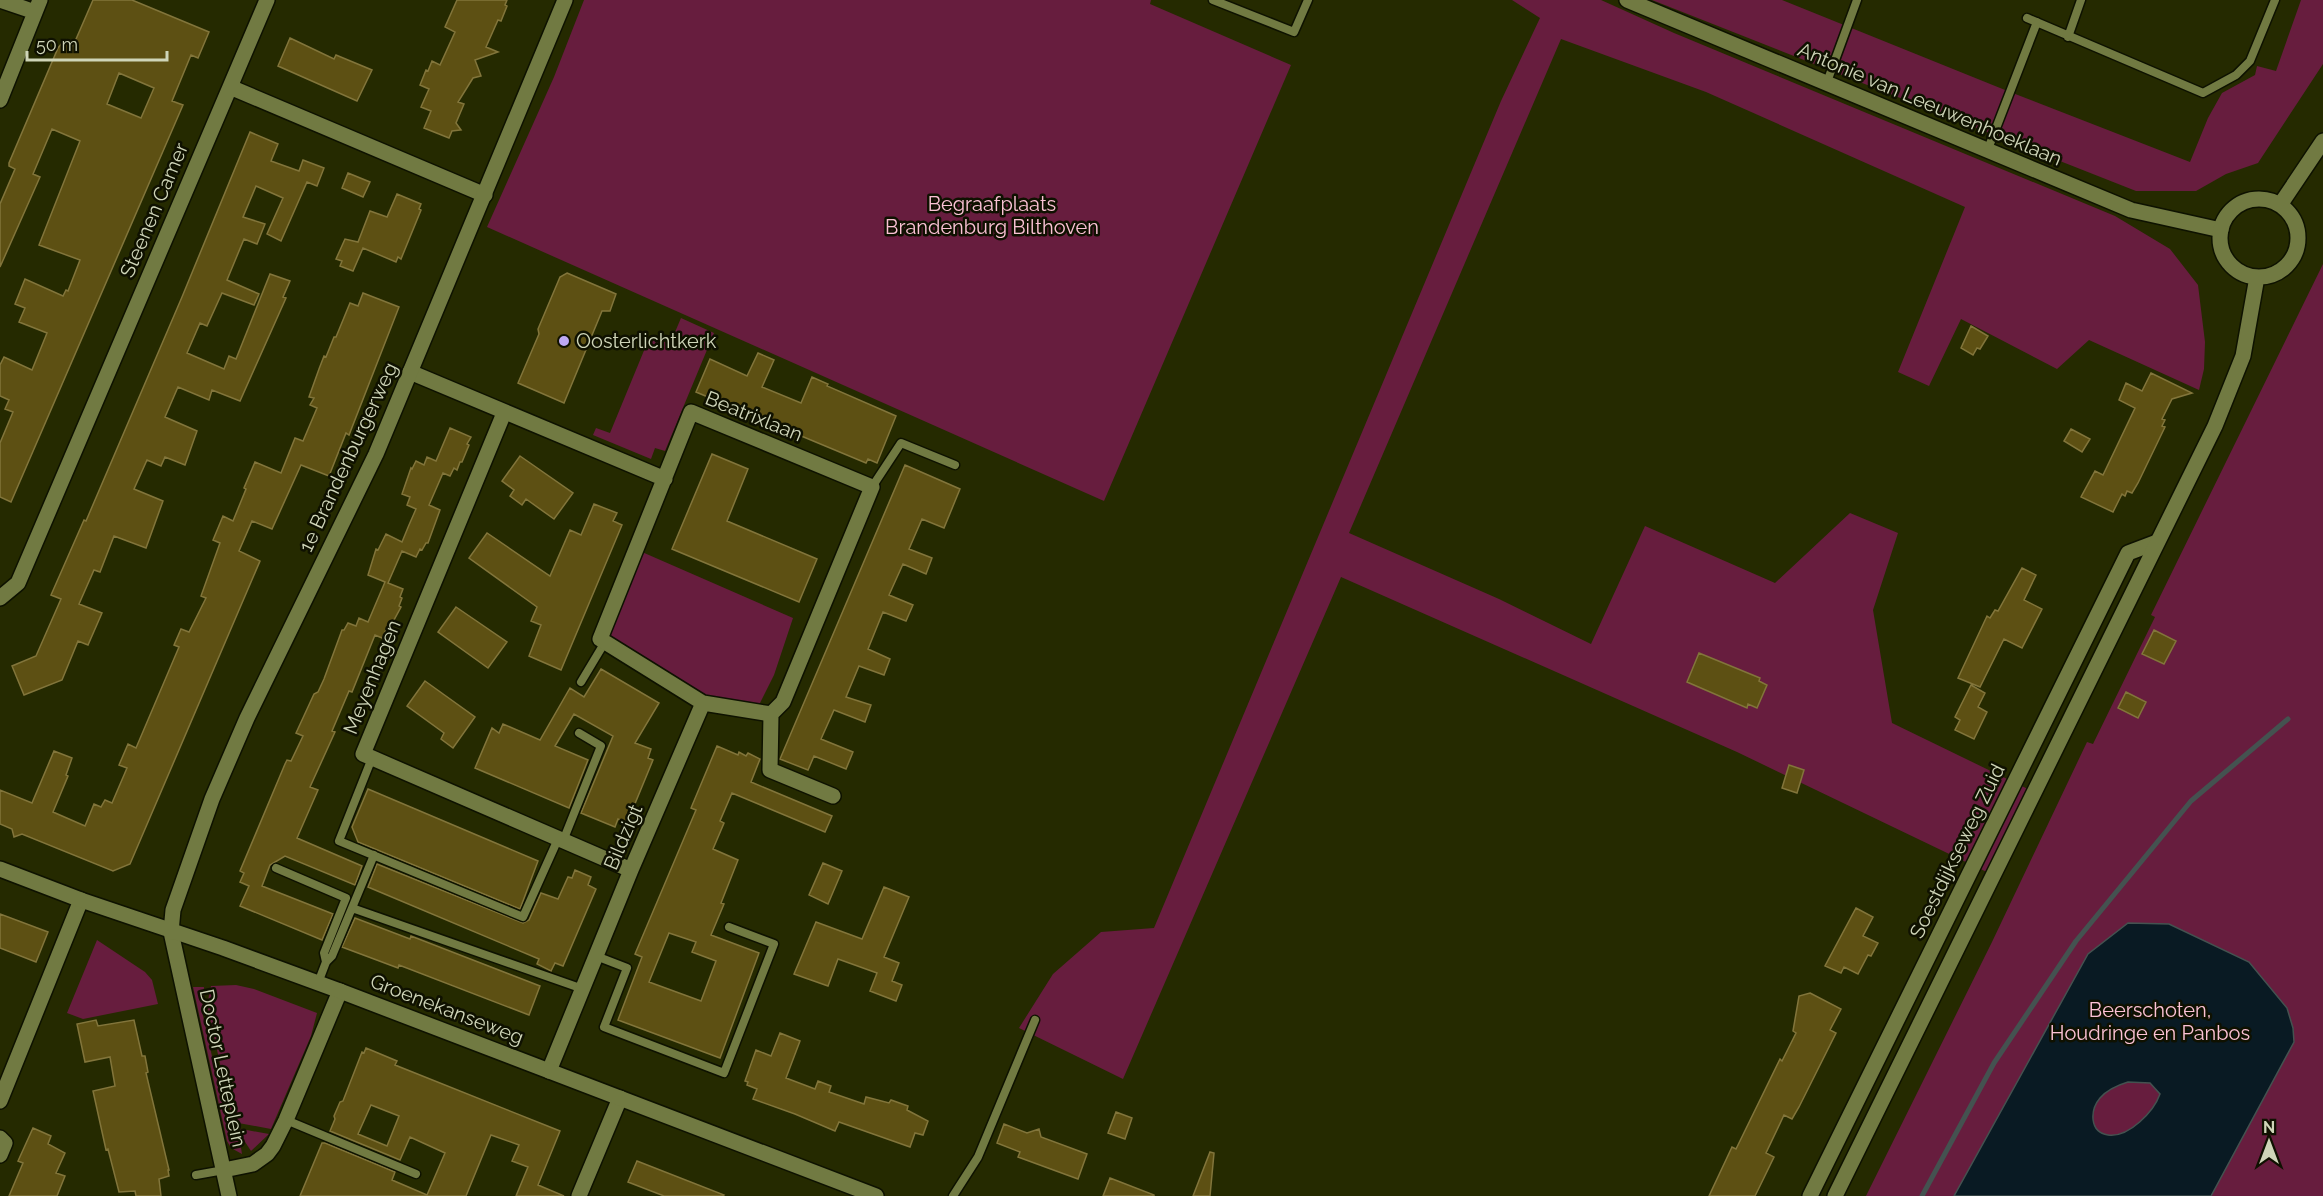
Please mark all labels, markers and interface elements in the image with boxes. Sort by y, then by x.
scale bar [27,24,166,62]
text: 50 m [36,34,78,55]
street label: Antonie van Leeuwenhoeklaan [1794,37,2066,171]
street label: Steenen Camer [115,139,193,281]
park label: Begraafplaats Brandenburg Bilthoven [885,192,1099,239]
place label: Oosterlichtkerk [576,329,717,353]
marker: Oosterlichtkerk [557,334,571,348]
street label: 1e Brandenburgerweg [294,358,402,556]
street label: Beatrixlaan [702,386,806,446]
street label: Meyenhagen [338,616,406,738]
street label: Soestdijkseweg Zuid [1904,760,2010,942]
street label: Bildzigt [599,800,648,873]
street label: Groenekanseweg [367,969,527,1049]
street label: Doctor Letteplein [195,987,251,1149]
park label: Beerschoten, Houdringe en Panbos [2050,998,2250,1045]
north arrow [2239,1112,2299,1172]
text: N [2263,1118,2275,1137]

